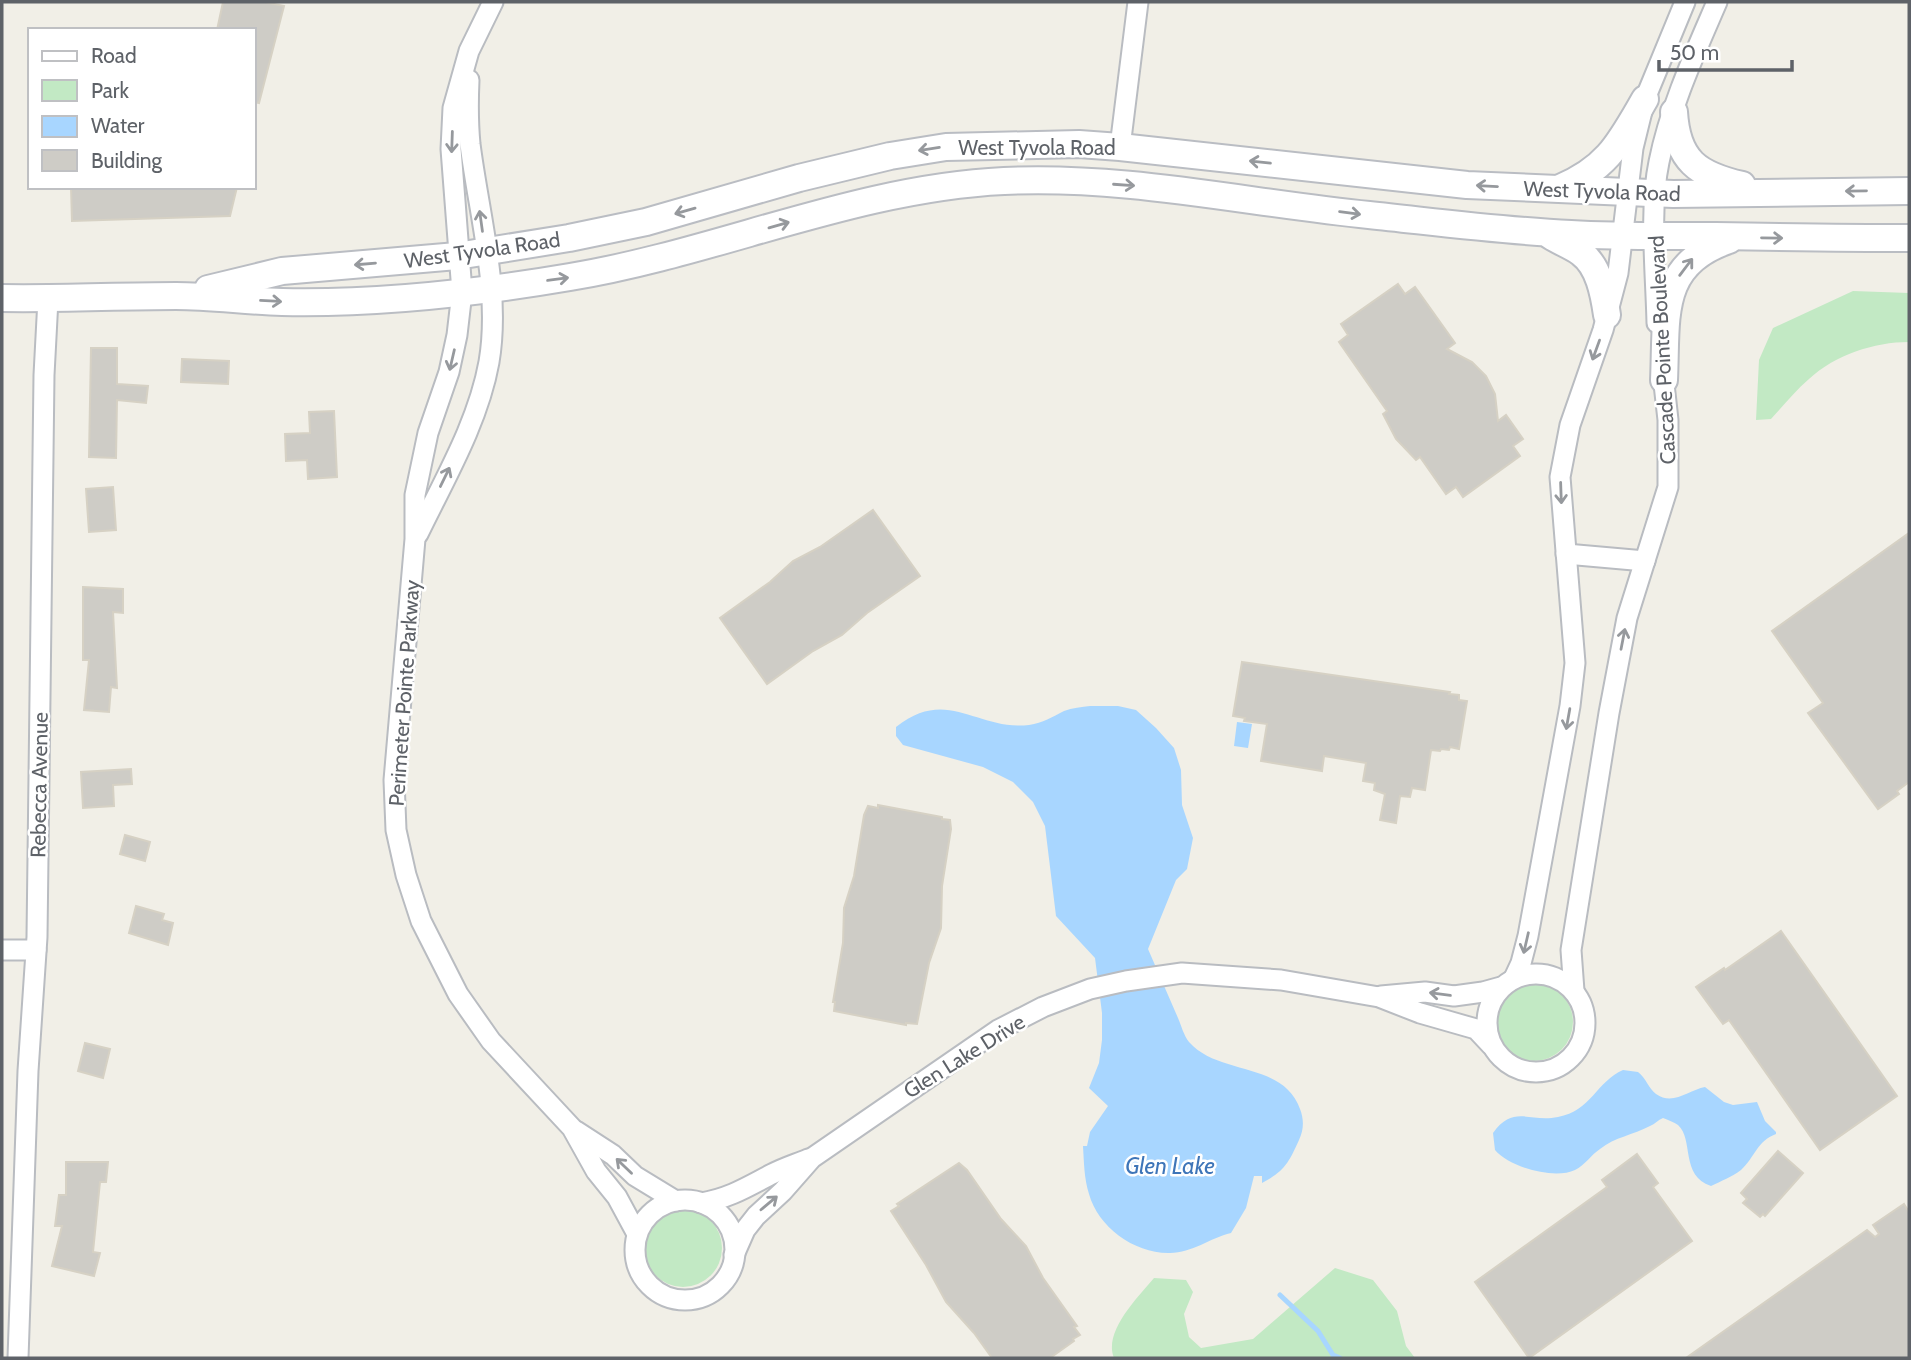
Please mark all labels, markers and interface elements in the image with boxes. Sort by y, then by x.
legend [28,28,256,189]
scale bar [1659,28,1792,72]
text: 50 m [1670,40,1719,65]
text: Road [91,43,137,68]
text: Park [91,78,129,103]
text: Water [91,113,145,138]
one-way arrow [445,130,458,153]
street label: West Tyvola Road [958,135,1116,160]
one-way arrow [918,143,941,156]
text: Building [91,148,163,173]
one-way arrow [1250,156,1272,169]
street label: West Tyvola Road [1523,176,1681,206]
one-way arrow [1112,179,1135,192]
one-way arrow [1475,180,1498,193]
one-way arrow [1845,184,1868,197]
one-way arrow [674,205,696,218]
one-way arrow [1338,207,1361,220]
one-way arrow [475,210,488,233]
one-way arrow [768,217,790,230]
street label: West Tyvola Road [402,227,562,273]
one-way arrow [1760,231,1783,244]
street label: Cascade Pointe Boulevard [1644,235,1680,465]
one-way arrow [354,258,377,271]
one-way arrow [1678,258,1693,277]
one-way arrow [546,272,569,285]
one-way arrow [260,295,283,308]
one-way arrow [1588,339,1601,361]
one-way arrow [444,348,458,371]
one-way arrow [440,467,453,488]
one-way arrow [1554,481,1568,504]
street label: Perimeter Pointe Parkway [384,579,424,807]
one-way arrow [1617,628,1630,651]
one-way arrow [1561,707,1574,730]
street label: Rebecca Avenue [25,712,53,858]
one-way arrow [1519,931,1532,954]
one-way arrow [1429,987,1452,1000]
street label: Glen Lake Drive [899,1009,1029,1103]
water label: Glen Lake [1125,1152,1215,1180]
one-way arrow [616,1157,633,1174]
one-way arrow [760,1195,778,1211]

